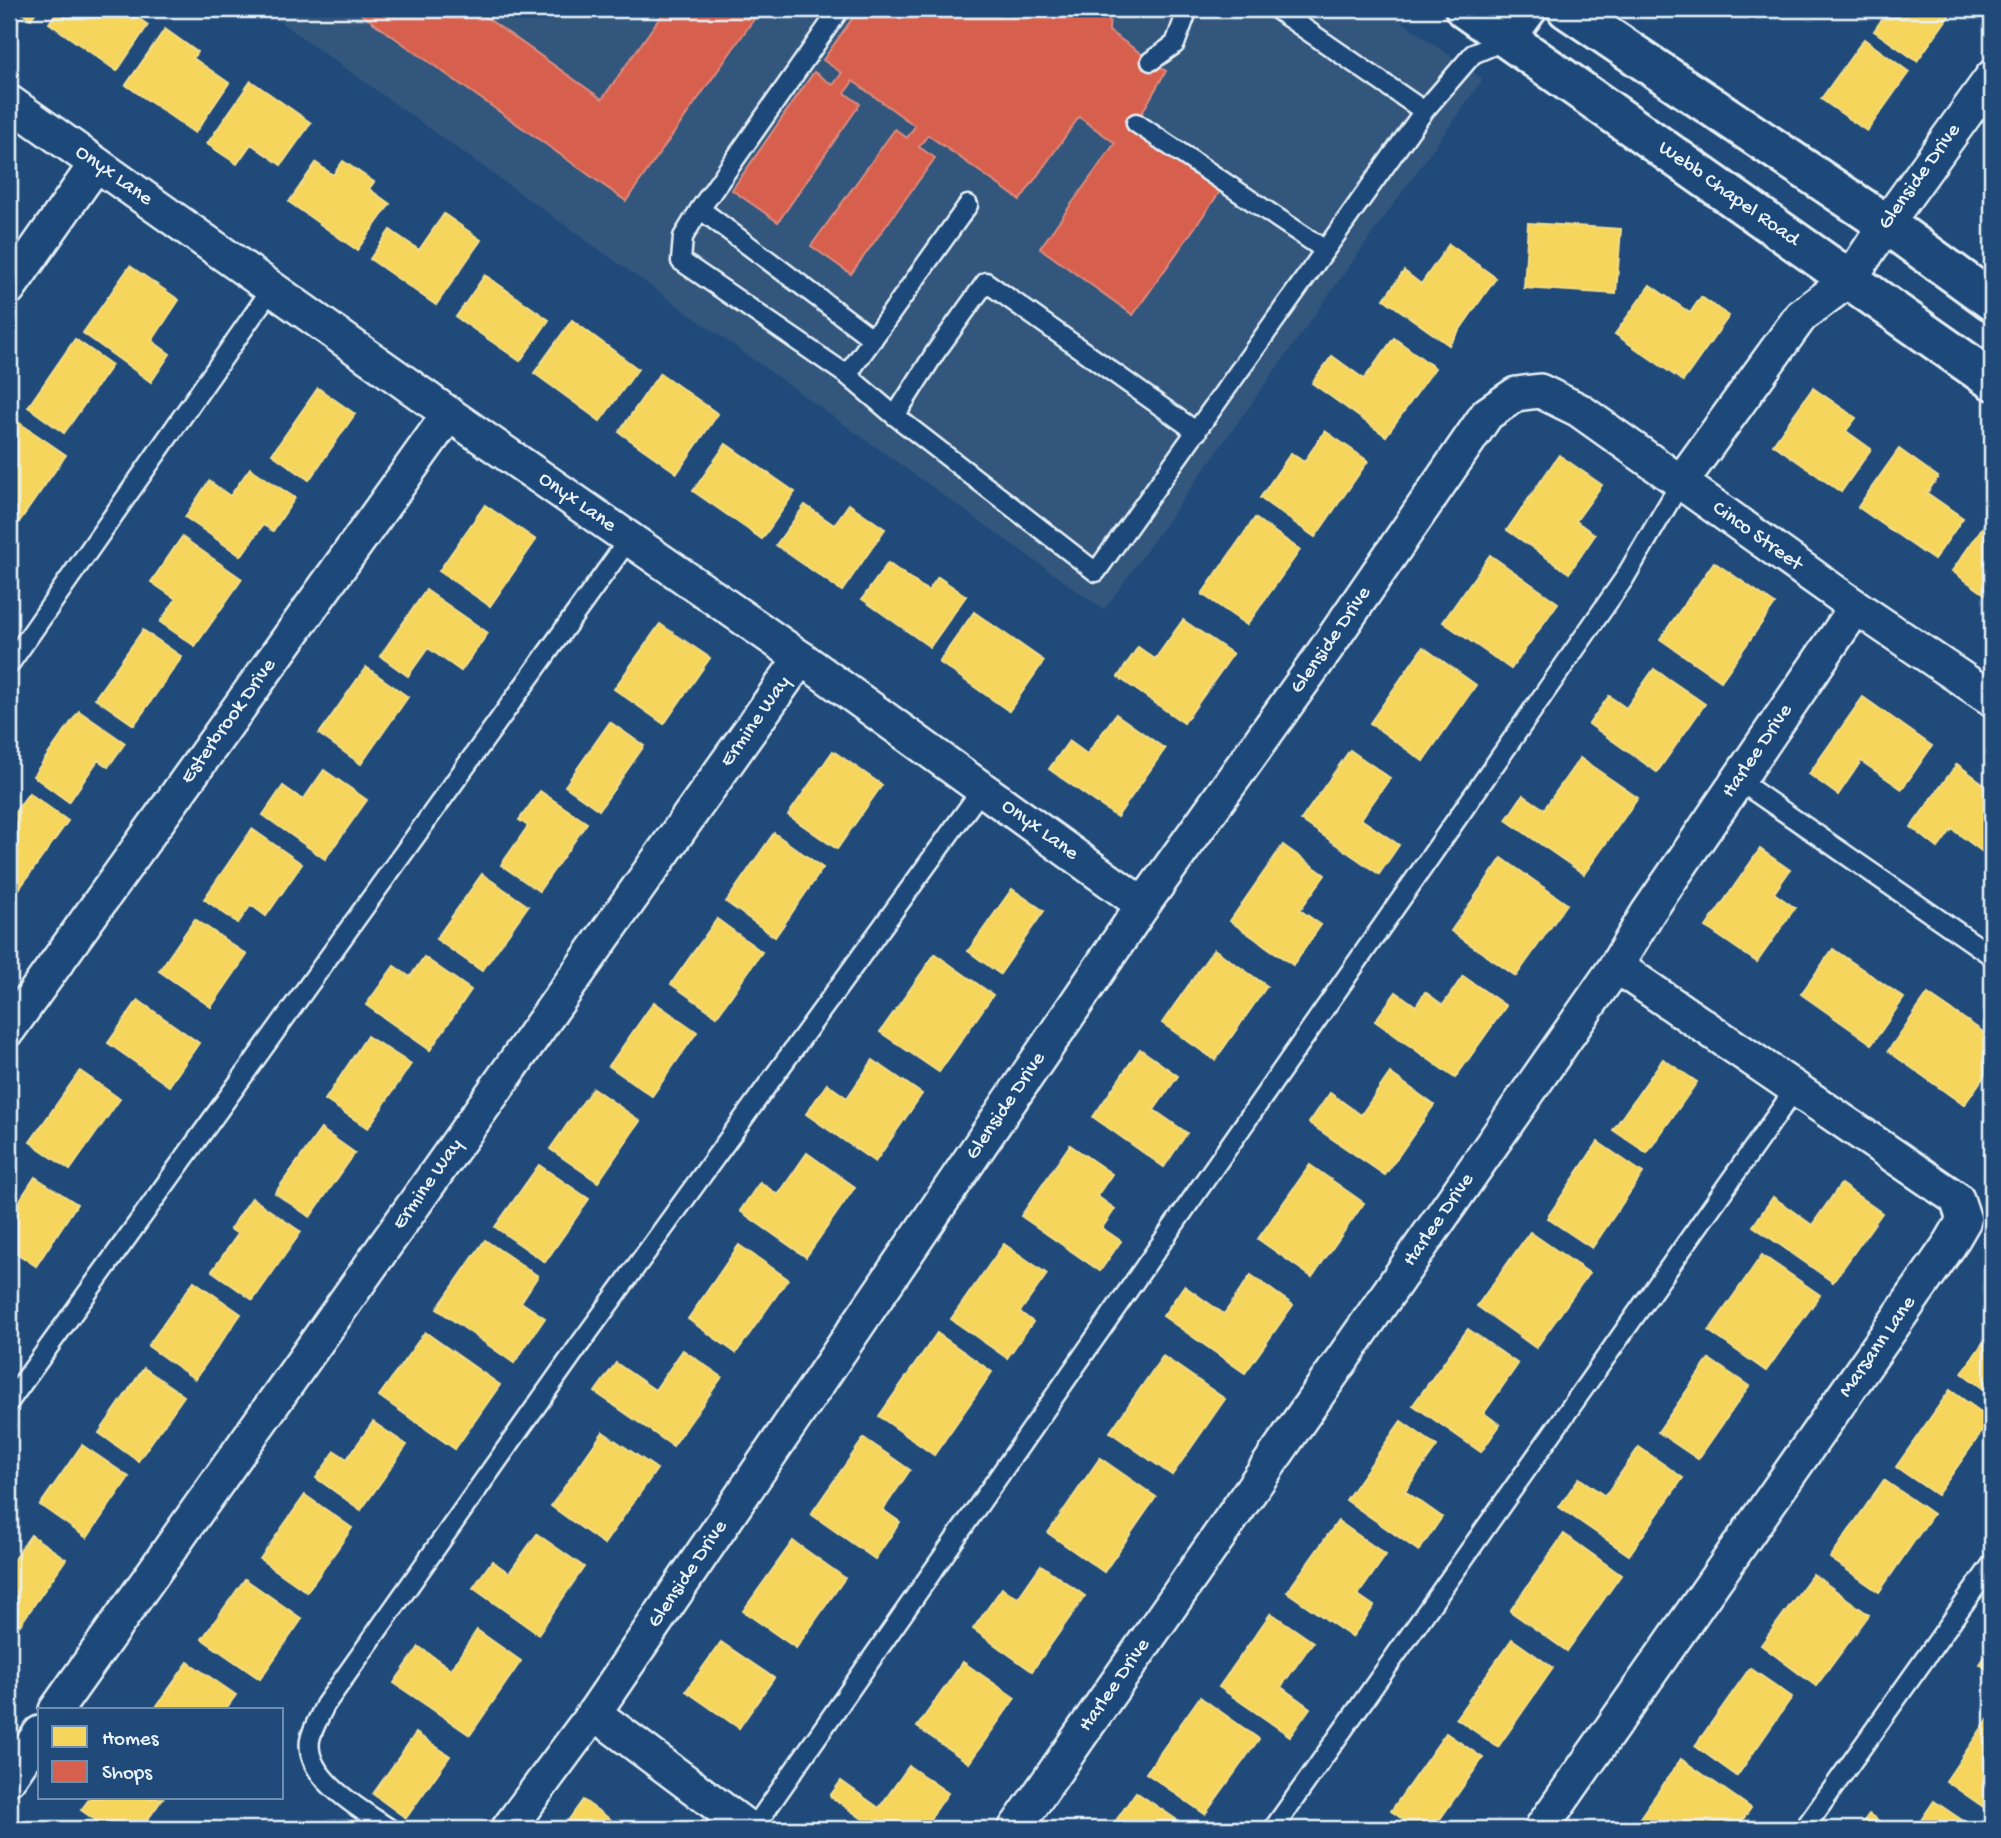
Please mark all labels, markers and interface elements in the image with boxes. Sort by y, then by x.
street label: Glenside Drive [1873,118,1967,235]
street label: Webb Chapel Road [1653,136,1805,254]
street label: Onyx Lane [70,140,158,213]
street label: Onyx Lane [533,467,622,539]
street label: Cinco Street [1707,496,1809,579]
street label: Glenside Drive [1285,581,1378,699]
street label: Esterbrook Drive [176,653,283,789]
street label: Ermine Way [715,671,797,772]
street label: Harlee Drive [1717,699,1799,803]
street label: Onyx Lane [996,794,1084,867]
street label: Glenside Drive [961,1047,1052,1165]
street label: Ermine Way [387,1134,469,1235]
street label: Harlee Drive [1398,1168,1481,1272]
street label: Marsann Lane [1834,1291,1923,1403]
street label: Glenside Drive [643,1515,734,1633]
street label: Harlee Drive [1074,1633,1157,1737]
legend [38,1708,284,1800]
text: Homes [102,1728,160,1753]
text: Shops [102,1762,153,1787]

